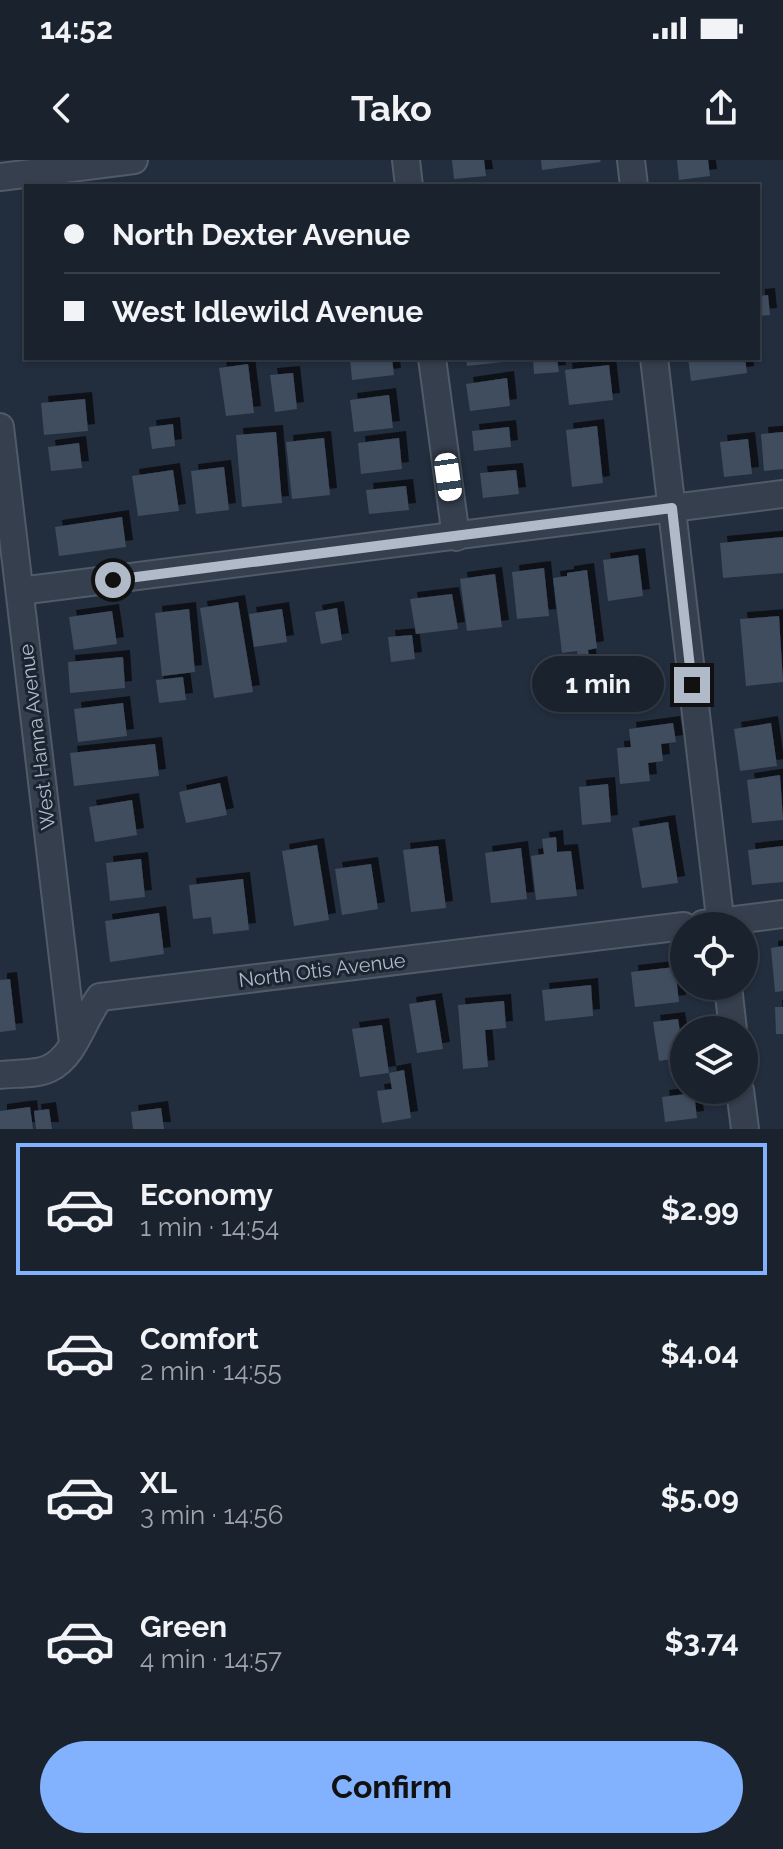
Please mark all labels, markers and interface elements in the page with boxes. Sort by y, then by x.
text: 14:52 [40,11,113,46]
icon: back [40,86,84,130]
icon: share [699,86,743,130]
text: Tako [351,87,432,129]
text: North Dexter Avenue [112,217,410,252]
text: West Idlewild Avenue [112,294,423,329]
car [433,452,463,502]
route start [95,562,131,598]
street label: West Hanna Avenue [14,642,60,831]
callout: 1 min [532,657,664,713]
route end [674,667,710,703]
text: 1 min [565,669,631,699]
map controls [670,912,758,1104]
button: locate [670,912,758,1000]
street label: North Otis Avenue [237,948,407,992]
button: layers [670,1016,758,1104]
icon: car [44,1173,116,1245]
text: Economy [140,1177,273,1212]
text: $2.99 [661,1192,739,1227]
text: 1 min · 14:54 [140,1212,279,1242]
icon: car [44,1317,116,1389]
text: Comfort [140,1321,259,1356]
text: $4.04 [661,1336,739,1371]
text: 2 min · 14:55 [140,1356,282,1386]
icon: car [44,1461,116,1533]
text: XL [140,1465,177,1500]
text: $5.09 [661,1480,739,1515]
text: 3 min · 14:56 [140,1500,283,1530]
icon: car [44,1605,116,1677]
text: Green [140,1609,227,1644]
text: $3.74 [664,1624,739,1659]
text: 4 min · 14:57 [140,1644,282,1674]
button: Confirm [40,1741,743,1833]

